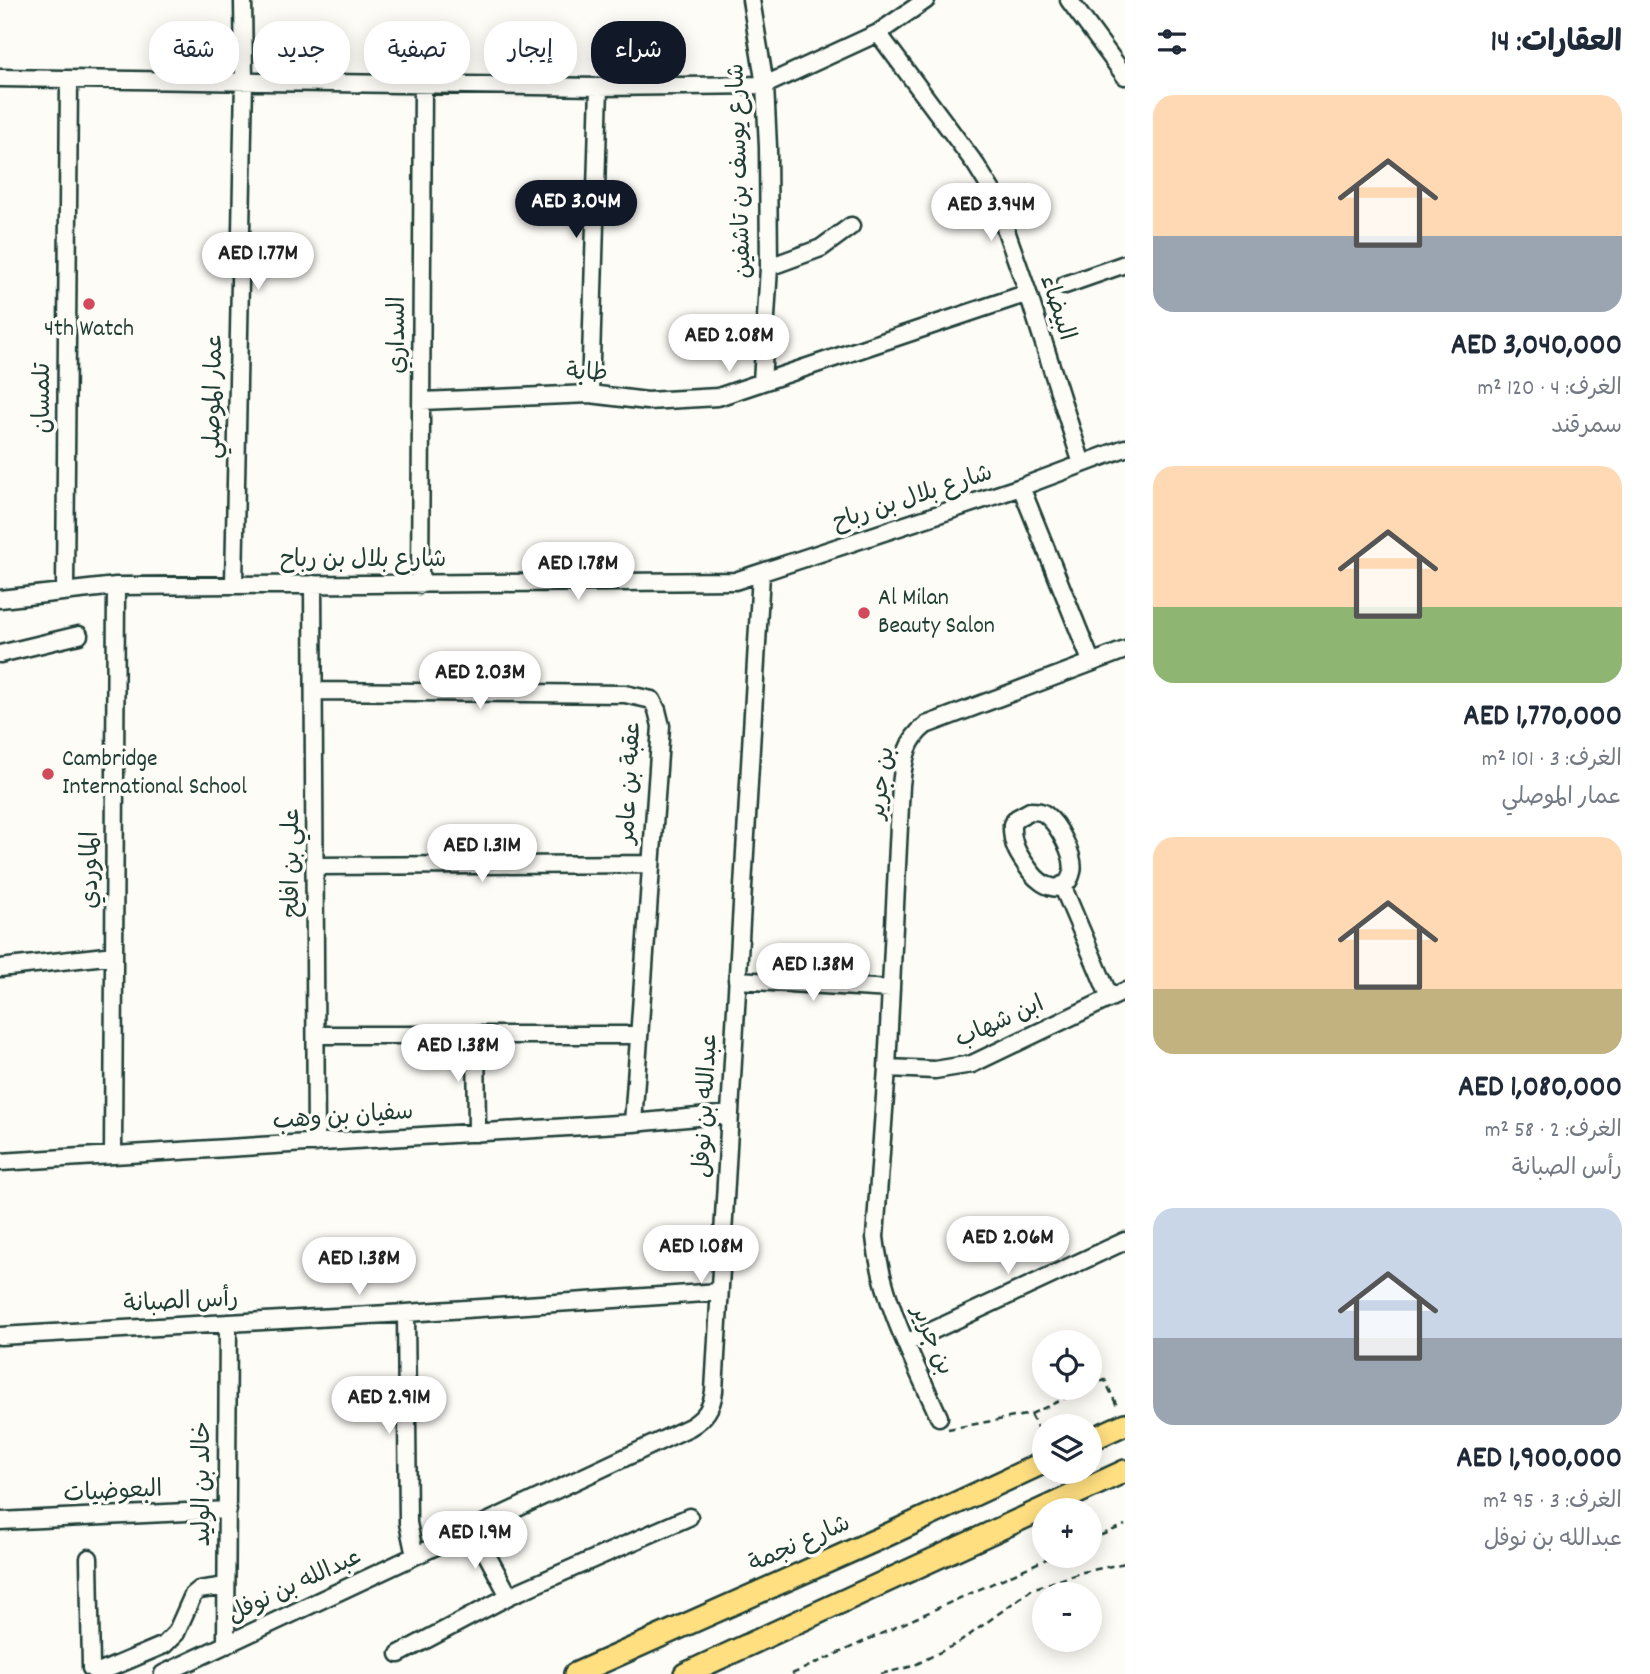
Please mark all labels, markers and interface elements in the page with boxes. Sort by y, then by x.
chip: شقة [149,21,239,84]
chip: جديد [253,21,350,84]
chip: تصفية [364,21,470,84]
chip: إيجار [484,21,577,84]
chip: شراء [591,21,686,84]
icon: filters [1153,23,1191,61]
text: العقارات: 14 [1491,23,1622,66]
street label: شارع يوسف بن تاشفين [720,63,762,279]
icon: home [1325,140,1451,266]
pin: AED 3.04M [496,180,656,240]
pin: AED 3.94M [911,184,1071,243]
text: AED 3.04M [531,186,621,219]
text: AED 3.94M [947,189,1035,222]
pin: AED 1.77M [178,232,338,292]
text: AED 1.77M [218,238,298,271]
street label: البيضاء [1029,271,1083,345]
marker: 4th Watch [81,296,97,312]
street label: السداري [382,296,416,374]
place label: 4th Watch [44,313,134,347]
pin: AED 2.08M [649,314,809,374]
text: AED 2.08M [684,320,774,353]
text: AED 3,040,000 [1451,326,1622,369]
street label: عمار الموصلي [197,333,234,459]
street label: طابة [566,356,608,392]
street label: تلمسان [27,361,61,434]
text: الغرف: 4 · 120 m² [1477,373,1622,406]
text: سمرقند [1551,411,1622,444]
street label: شارع بلال بن رباح [829,457,997,541]
icon: home [1325,511,1451,637]
pin: AED 1.78M [498,542,658,602]
street label: شارع بلال بن رباح [280,544,446,578]
text: AED 1.78M [538,548,618,581]
place label: Al Milan Beauty Salon [878,582,995,644]
marker: Al Milan Beauty Salon [856,605,872,621]
pin: AED 2.03M [400,652,560,711]
text: AED 2.03M [435,657,525,690]
text: AED 1,770,000 [1463,697,1622,740]
street label: عقبة بن عامر [611,721,651,847]
place label: Cambridge International School [62,743,247,805]
text: الغرف: 3 · 101 m² [1482,744,1622,777]
street label: بن جرير [861,745,905,823]
marker: Cambridge International School [40,766,56,782]
text: عمار الموصلي [1501,782,1622,815]
street label: علي بن افلح [276,808,311,918]
pin: AED 1.31M [402,824,562,884]
text: AED 1.31M [443,830,521,863]
street label: الماوردي [75,831,109,909]
icon: home [1325,882,1451,1008]
pin: AED 1.38M [733,944,893,1003]
text: AED 1.38M [772,949,854,982]
street label: ابن شهاب [950,988,1050,1058]
pin: AED 1.38M [378,1024,538,1084]
text: AED 1.38M [417,1030,499,1063]
street label: عبدالله بن نوفل [686,1033,728,1179]
text: AED 1,080,000 [1458,1068,1622,1111]
street label: سفيان بن وهب [271,1096,415,1140]
text: الغرف: 2 · 58 m² [1485,1115,1622,1148]
text: رأس الصبانة [1512,1153,1622,1186]
pin: AED 2.06M [928,1216,1088,1276]
text: AED 2.06M [962,1222,1054,1255]
pin: AED 1.08M [621,1226,781,1285]
text: AED 1.08M [659,1231,743,1264]
pin: AED 1.38M [279,1238,439,1297]
text: AED 1.38M [318,1243,400,1276]
icon: home [1325,1253,1451,1379]
street label: رأس الصبانة [123,1282,239,1323]
street label: بن جرير [900,1299,961,1381]
map controls [1032,1330,1102,1652]
button: locate [1032,1330,1102,1400]
pin: AED 2.91M [309,1376,469,1436]
text: AED 2.91M [347,1382,431,1415]
button: layers [1032,1414,1102,1484]
street label: خالد بن الوليد [187,1421,221,1547]
text: AED 1,900,000 [1456,1439,1622,1482]
street label: البعوضيات [63,1473,163,1513]
text: الغرف: 3 · 95 m² [1483,1486,1622,1519]
button: + [1032,1498,1102,1568]
street label: شارع نجمة [744,1508,856,1582]
pin: AED 1.9M [403,1512,547,1571]
text: AED 1.9M [438,1517,512,1550]
text: عبدالله بن نوفل [1484,1524,1622,1557]
street label: عبدالله بن نوفل [222,1541,368,1633]
button: − [1032,1582,1102,1652]

